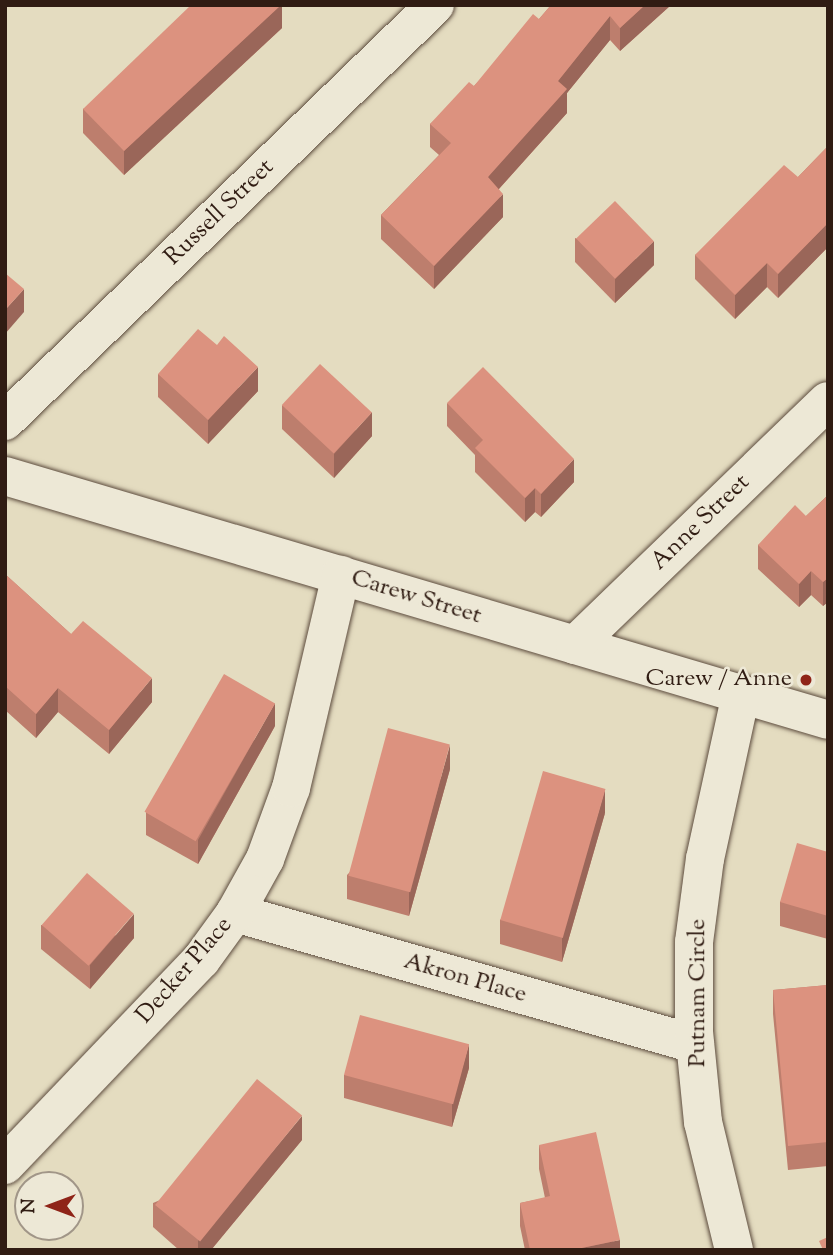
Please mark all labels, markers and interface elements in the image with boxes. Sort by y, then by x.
street label: Russell Street [159,154,281,272]
street label: Anne Street [646,469,756,577]
street label: Carew Street [347,565,485,631]
place label: Carew / Anne [645,666,792,694]
marker: Carew / Anne [798,672,814,688]
street label: Decker Place [131,912,239,1030]
street label: Putnam Circle [685,919,713,1067]
street label: Akron Place [400,948,530,1010]
north arrow [14,1171,84,1241]
text: N [16,1198,43,1214]

